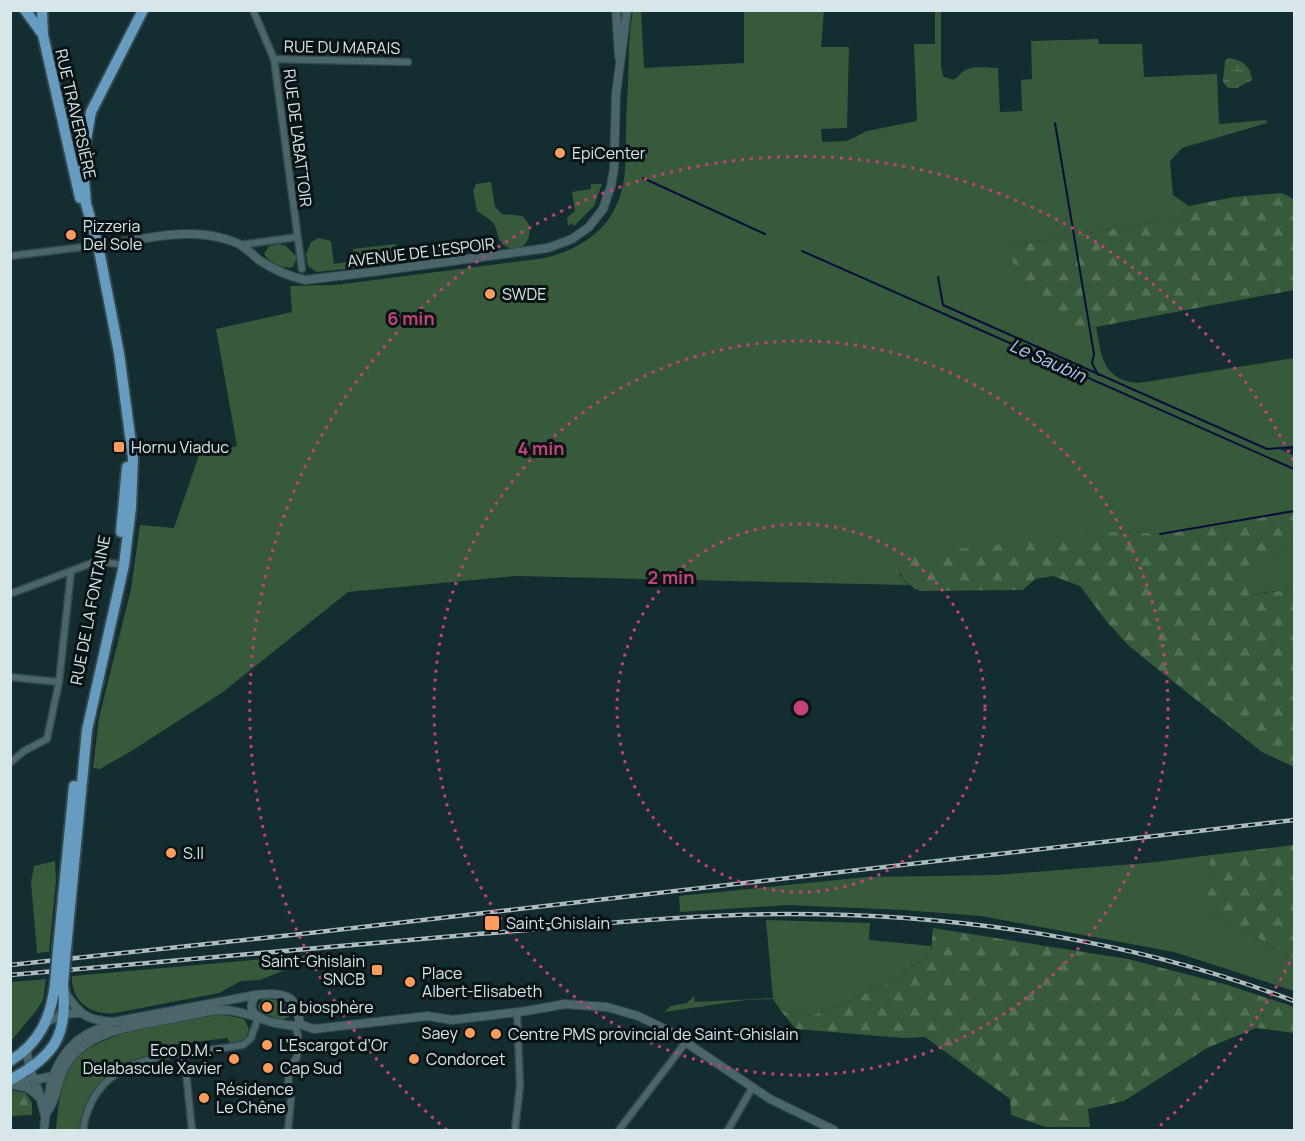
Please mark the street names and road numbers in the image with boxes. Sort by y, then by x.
street label: RUE DU MARAIS [284,35,400,59]
street label: RUE TRAVERSIÈRE [50,47,102,181]
street label: RUE DE L'ABATTOIR [279,68,317,208]
street label: AVENUE DE L'ESPOIR [346,232,496,272]
street label: RUE DE LA FONTAINE [65,533,115,687]

